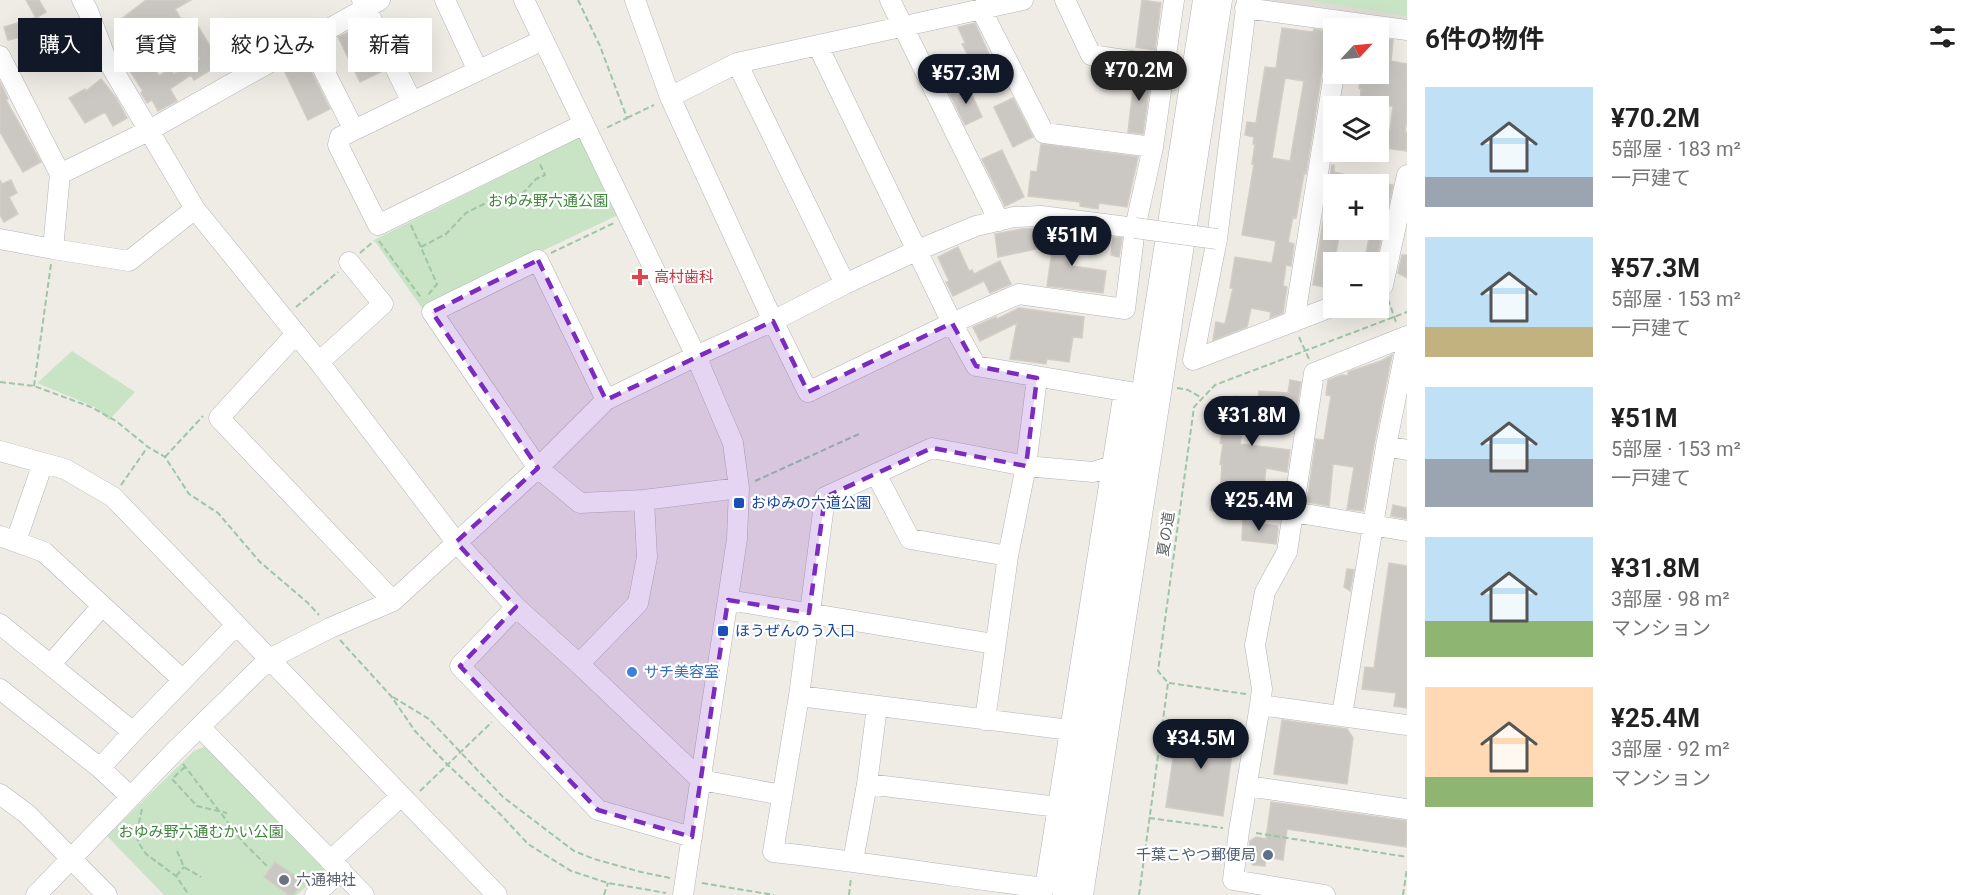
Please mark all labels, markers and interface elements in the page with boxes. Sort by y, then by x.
chip: 購入 [18,18,102,72]
chip: 賃貸 [114,18,198,72]
chip: 絞り込み [210,18,336,72]
chip: 新着 [348,18,432,72]
north arrow [1323,18,1389,84]
map controls [1323,18,1389,318]
icon: filters [1926,20,1959,53]
text: 6件の物件 [1425,24,1544,54]
pin: ¥70.2M [1090,51,1188,102]
pin: ¥57.3M [917,54,1015,105]
text: ¥70.2M [1105,58,1173,82]
text: ¥57.3M [932,61,1000,85]
button: layers [1323,96,1389,162]
text: ¥70.2M [1611,103,1700,133]
icon: home [1473,111,1545,183]
text: 5部屋 · 183 m² [1611,137,1741,161]
text: 一戸建て [1611,166,1691,190]
button: + [1323,174,1389,240]
park label: おゆみ野六通公園 [488,192,608,210]
pin: ¥51M [1036,216,1108,267]
text: ¥51M [1046,223,1098,247]
button: − [1323,252,1389,318]
text: ¥57.3M [1611,253,1700,283]
icon: home [1473,261,1545,333]
marker: 高村歯科 [631,268,649,286]
place label: 高村歯科 [654,268,714,286]
text: 5部屋 · 153 m² [1611,287,1741,311]
text: 一戸建て [1611,316,1691,340]
pin: ¥31.8M [1203,396,1301,447]
text: ¥31.8M [1218,403,1286,427]
text: ¥51M [1611,403,1678,433]
icon: home [1473,411,1545,483]
text: 5部屋 · 153 m² [1611,437,1741,461]
text: 一戸建て [1611,466,1691,490]
pin: ¥25.4M [1210,481,1308,532]
text: ¥25.4M [1225,488,1293,512]
place label: おゆみの六道公園 [751,494,871,512]
marker: おゆみの六道公園 [732,496,746,510]
street label: 夏の道 [1154,510,1178,558]
text: ¥31.8M [1611,553,1700,583]
icon: home [1473,561,1545,633]
text: 3部屋 · 98 m² [1611,587,1730,611]
text: マンション [1611,616,1711,640]
place label: ほうぜんのう入口 [735,622,855,640]
marker: ほうぜんのう入口 [716,624,730,638]
place label: サチ美容室 [644,663,719,681]
marker: サチ美容室 [625,665,639,679]
text: ¥25.4M [1611,703,1700,733]
icon: home [1473,711,1545,783]
pin: ¥34.5M [1152,719,1250,770]
text: ¥34.5M [1167,726,1235,750]
text: 3部屋 · 92 m² [1611,737,1730,761]
text: マンション [1611,766,1711,790]
park label: おゆみ野六通むかい公園 [118,823,284,841]
place label: 千葉こやつ郵便局 [1136,846,1256,864]
marker: 千葉こやつ郵便局 [1261,848,1275,862]
place label: 六通神社 [296,871,356,889]
marker: 六通神社 [277,873,291,887]

